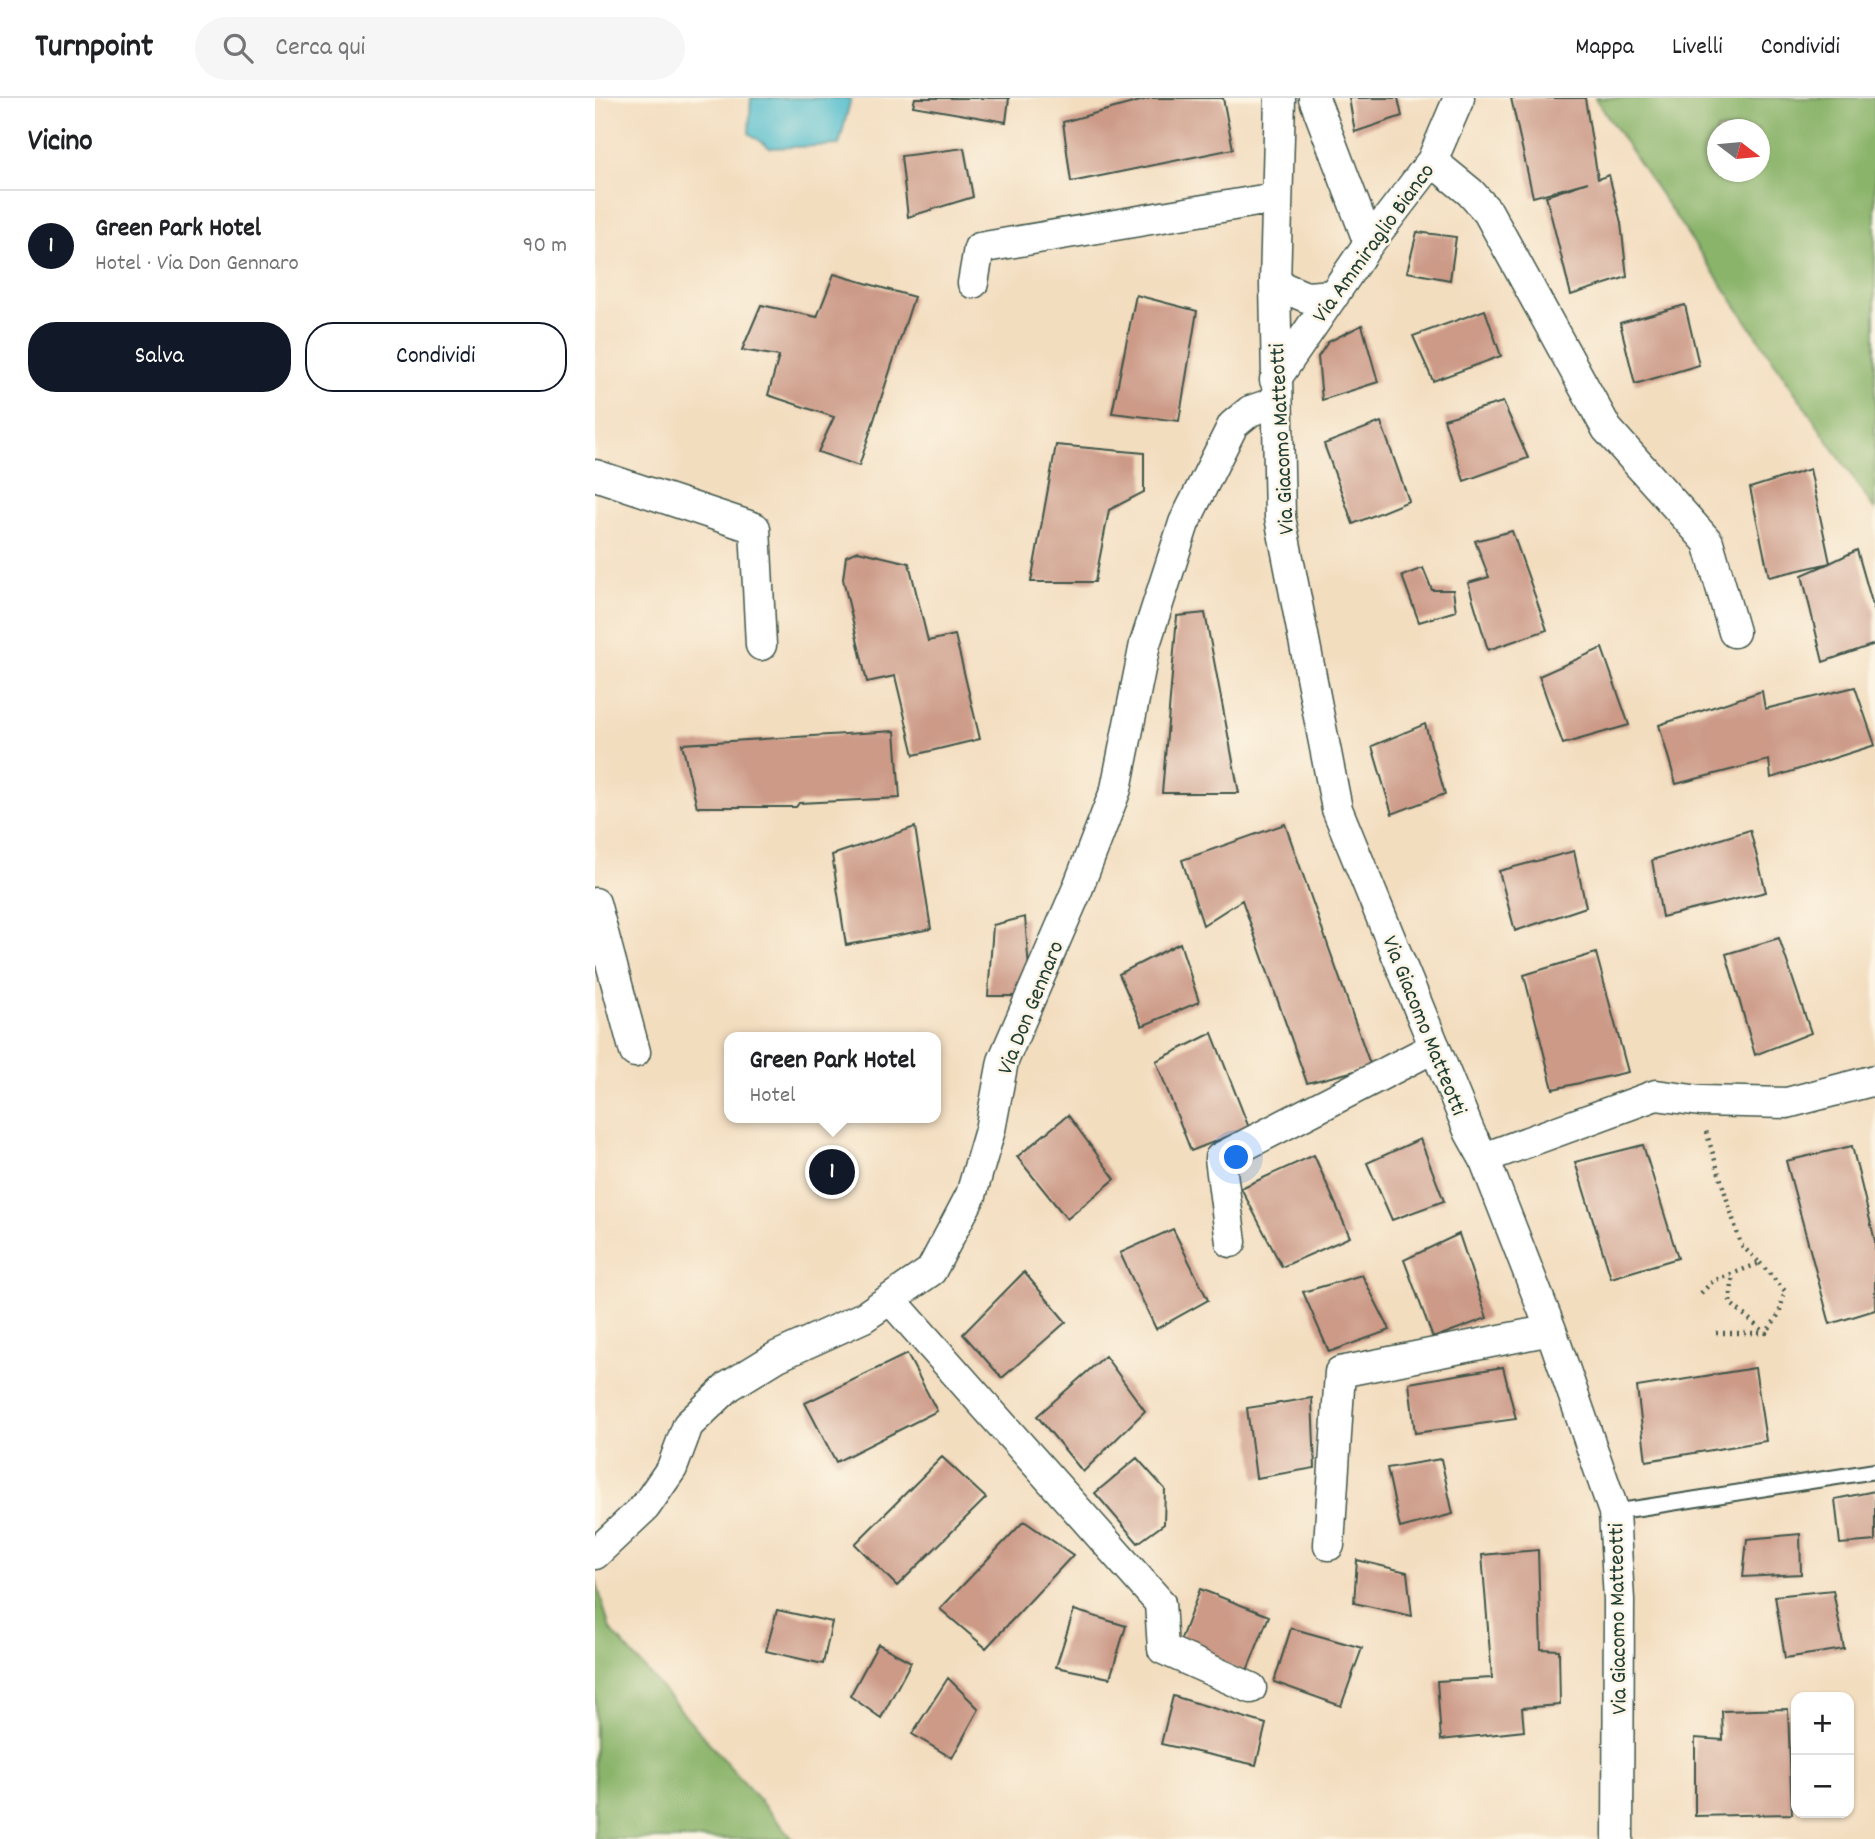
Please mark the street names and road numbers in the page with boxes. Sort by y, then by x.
street label: Via Ammiraglio Bianco [1306,157,1444,331]
street label: Via Giacomo Matteotti [1262,342,1305,535]
street label: Via Giacomo Matteotti [1372,931,1474,1121]
street label: Via Don Gennaro [990,936,1074,1080]
street label: Via Giacomo Matteotti [1601,1523,1638,1715]

